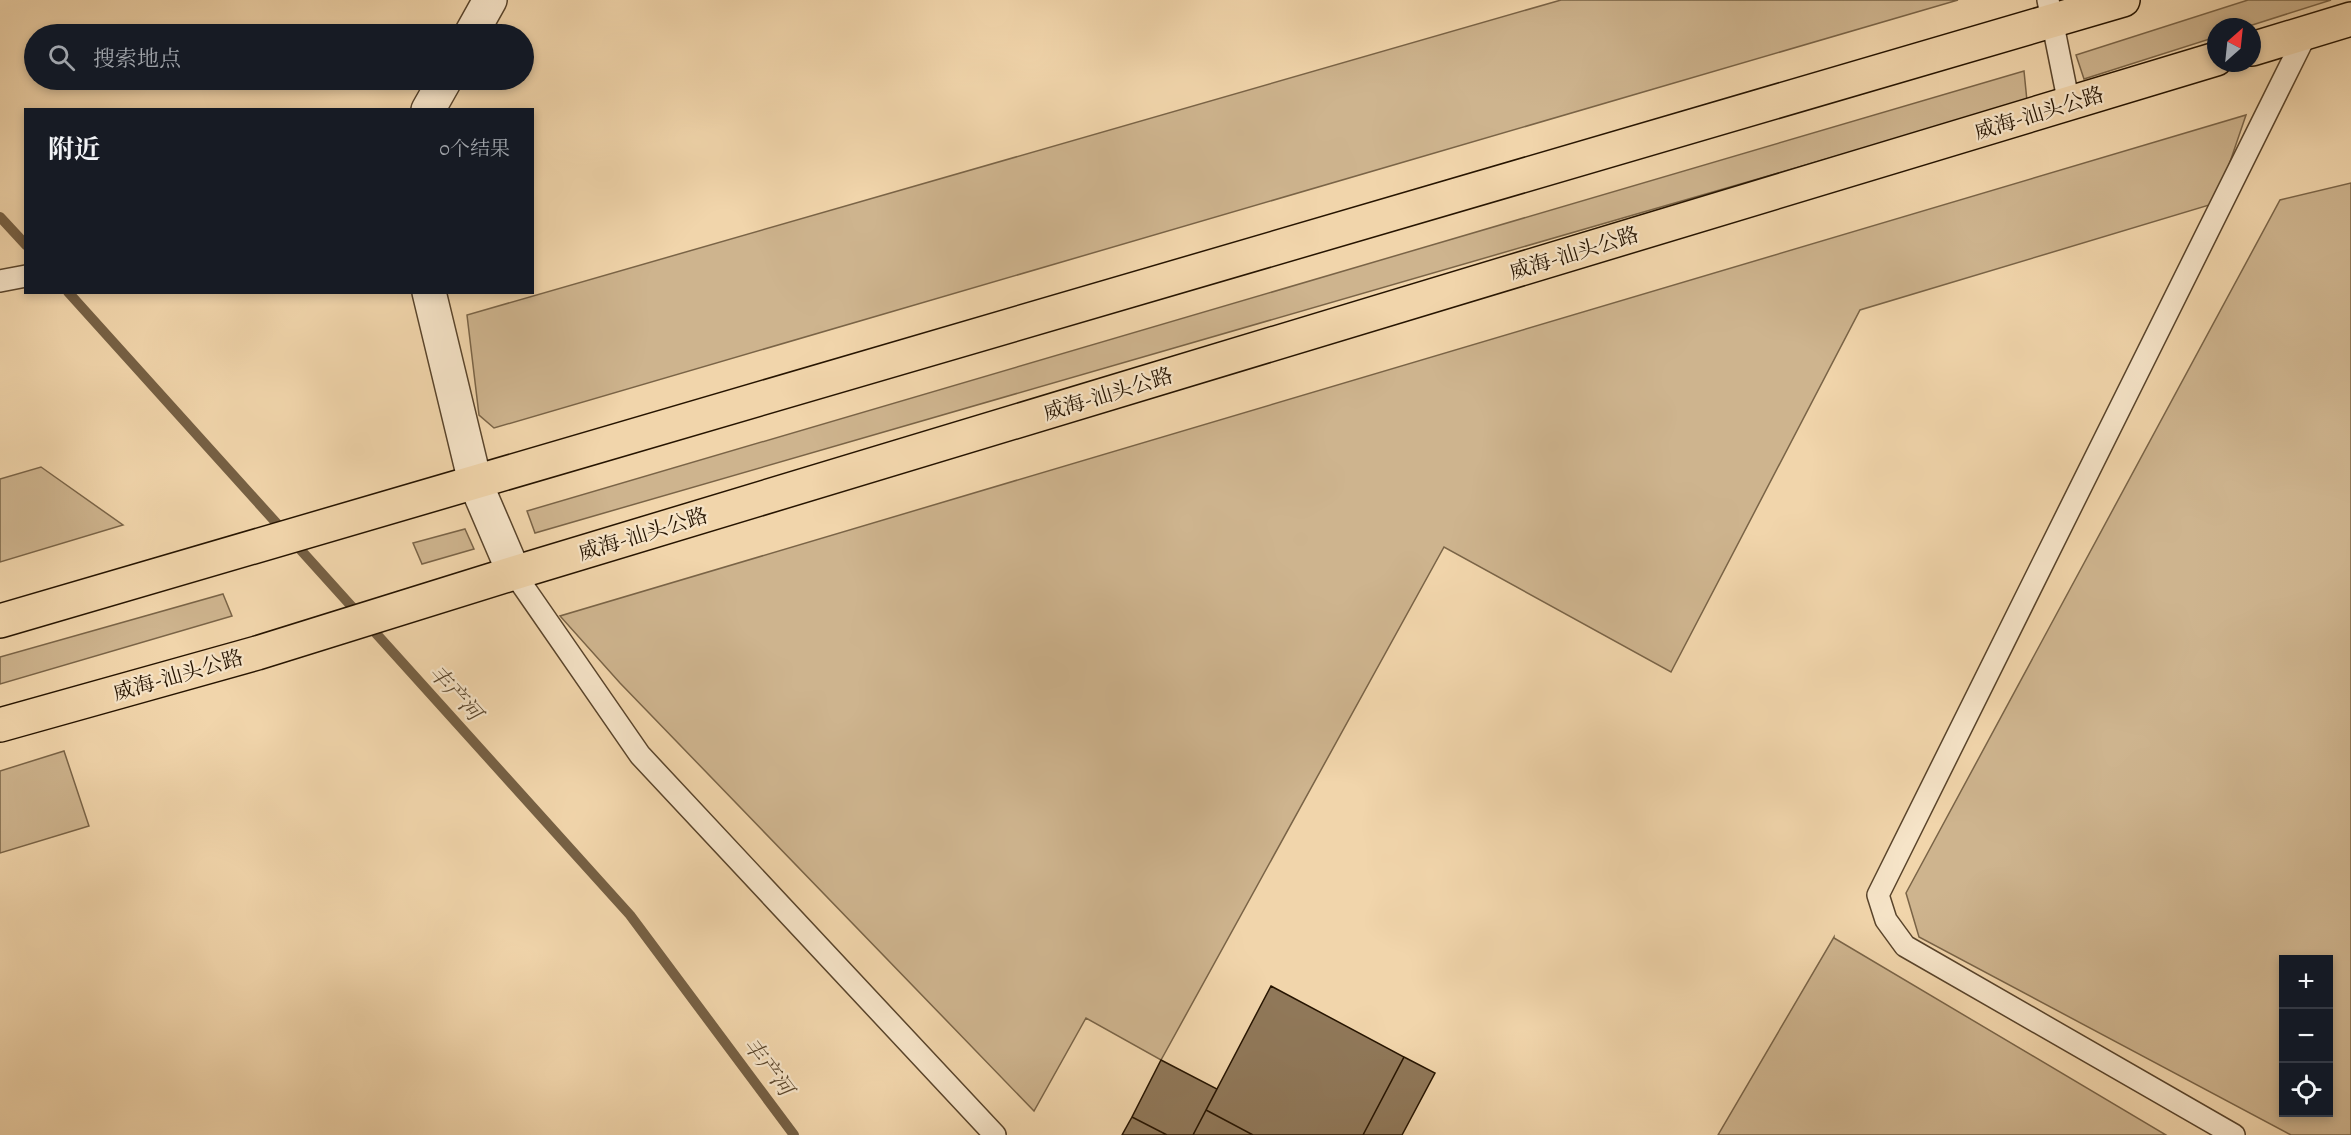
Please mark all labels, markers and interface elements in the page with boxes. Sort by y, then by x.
north arrow [2207,18,2261,72]
search box [24,24,534,90]
icon: search [45,41,78,74]
text: 搜索地点 [93,44,181,74]
street label: 威海-汕头公路 [1971,80,2107,146]
text: 附近 [48,132,100,167]
text: 0个结果 [439,135,510,162]
street label: 威海-汕头公路 [1506,220,1642,286]
street label: 威海-汕头公路 [1040,361,1176,427]
street label: 威海-汕头公路 [575,501,711,567]
street label: 威海-汕头公路 [110,643,246,707]
water label: 丰产河 [422,658,491,731]
map controls [2279,955,2333,1117]
button: + [2279,955,2333,1009]
button: − [2279,1009,2333,1063]
water label: 丰产河 [736,1032,802,1106]
button: locate [2279,1063,2333,1117]

